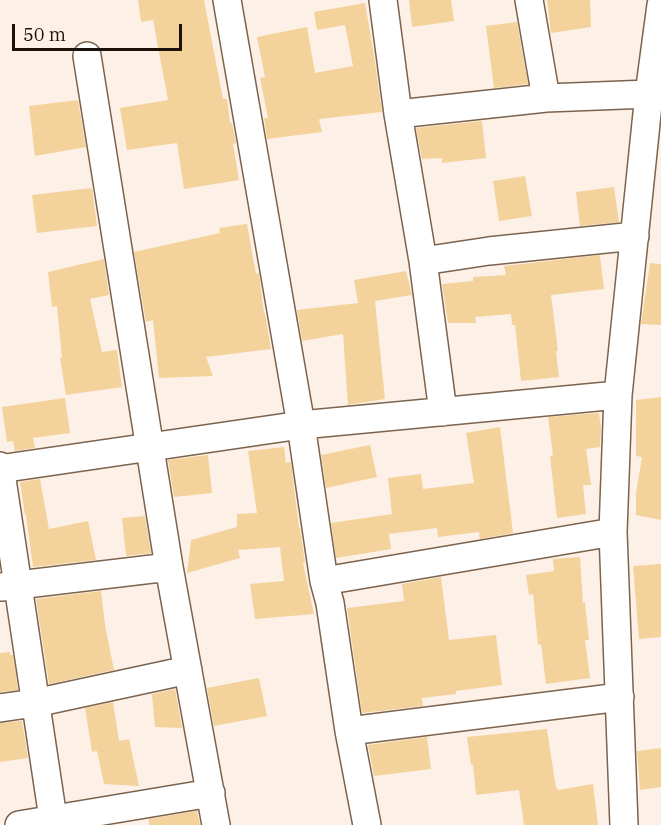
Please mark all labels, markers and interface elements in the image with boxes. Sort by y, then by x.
scale bar [15,12,184,50]
text: 50 m [23,23,66,46]

